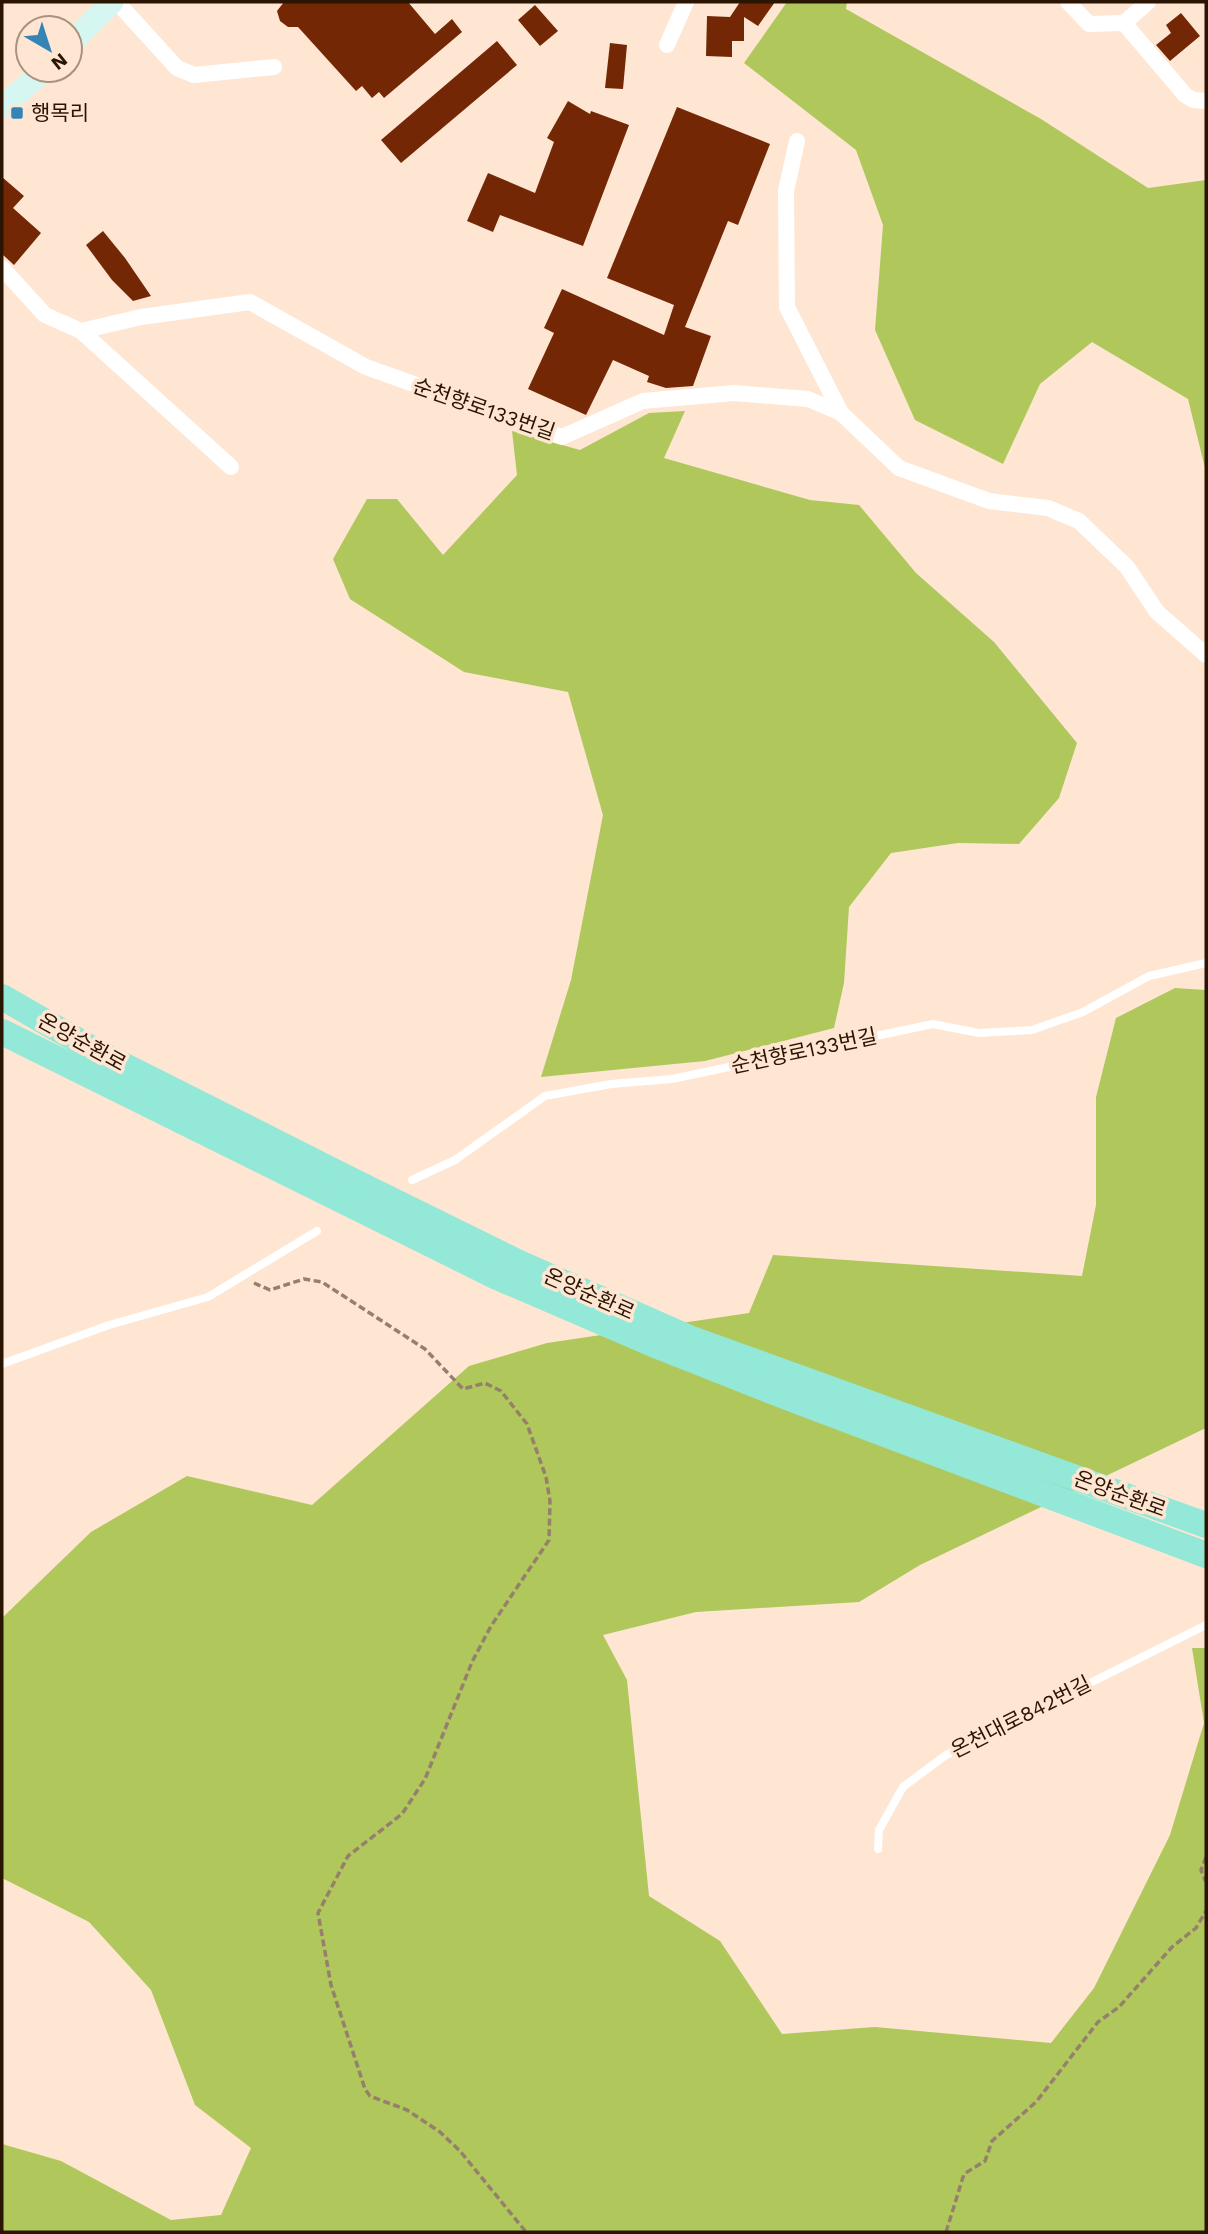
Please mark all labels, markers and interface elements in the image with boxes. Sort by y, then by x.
north arrow [14,14,84,84]
text: N [47,48,72,75]
place label: 행목리 [31,100,89,125]
marker: 행목리 [9,105,25,121]
street label: 순천향로133번길 [410,373,558,445]
street label: 온양순환로 [34,1007,131,1076]
street label: 순천향로133번길 [729,1023,879,1078]
street label: 온양순환로 [540,1262,638,1325]
street label: 온양순환로 [1071,1465,1170,1522]
street label: 온천대로842번길 [947,1670,1095,1763]

